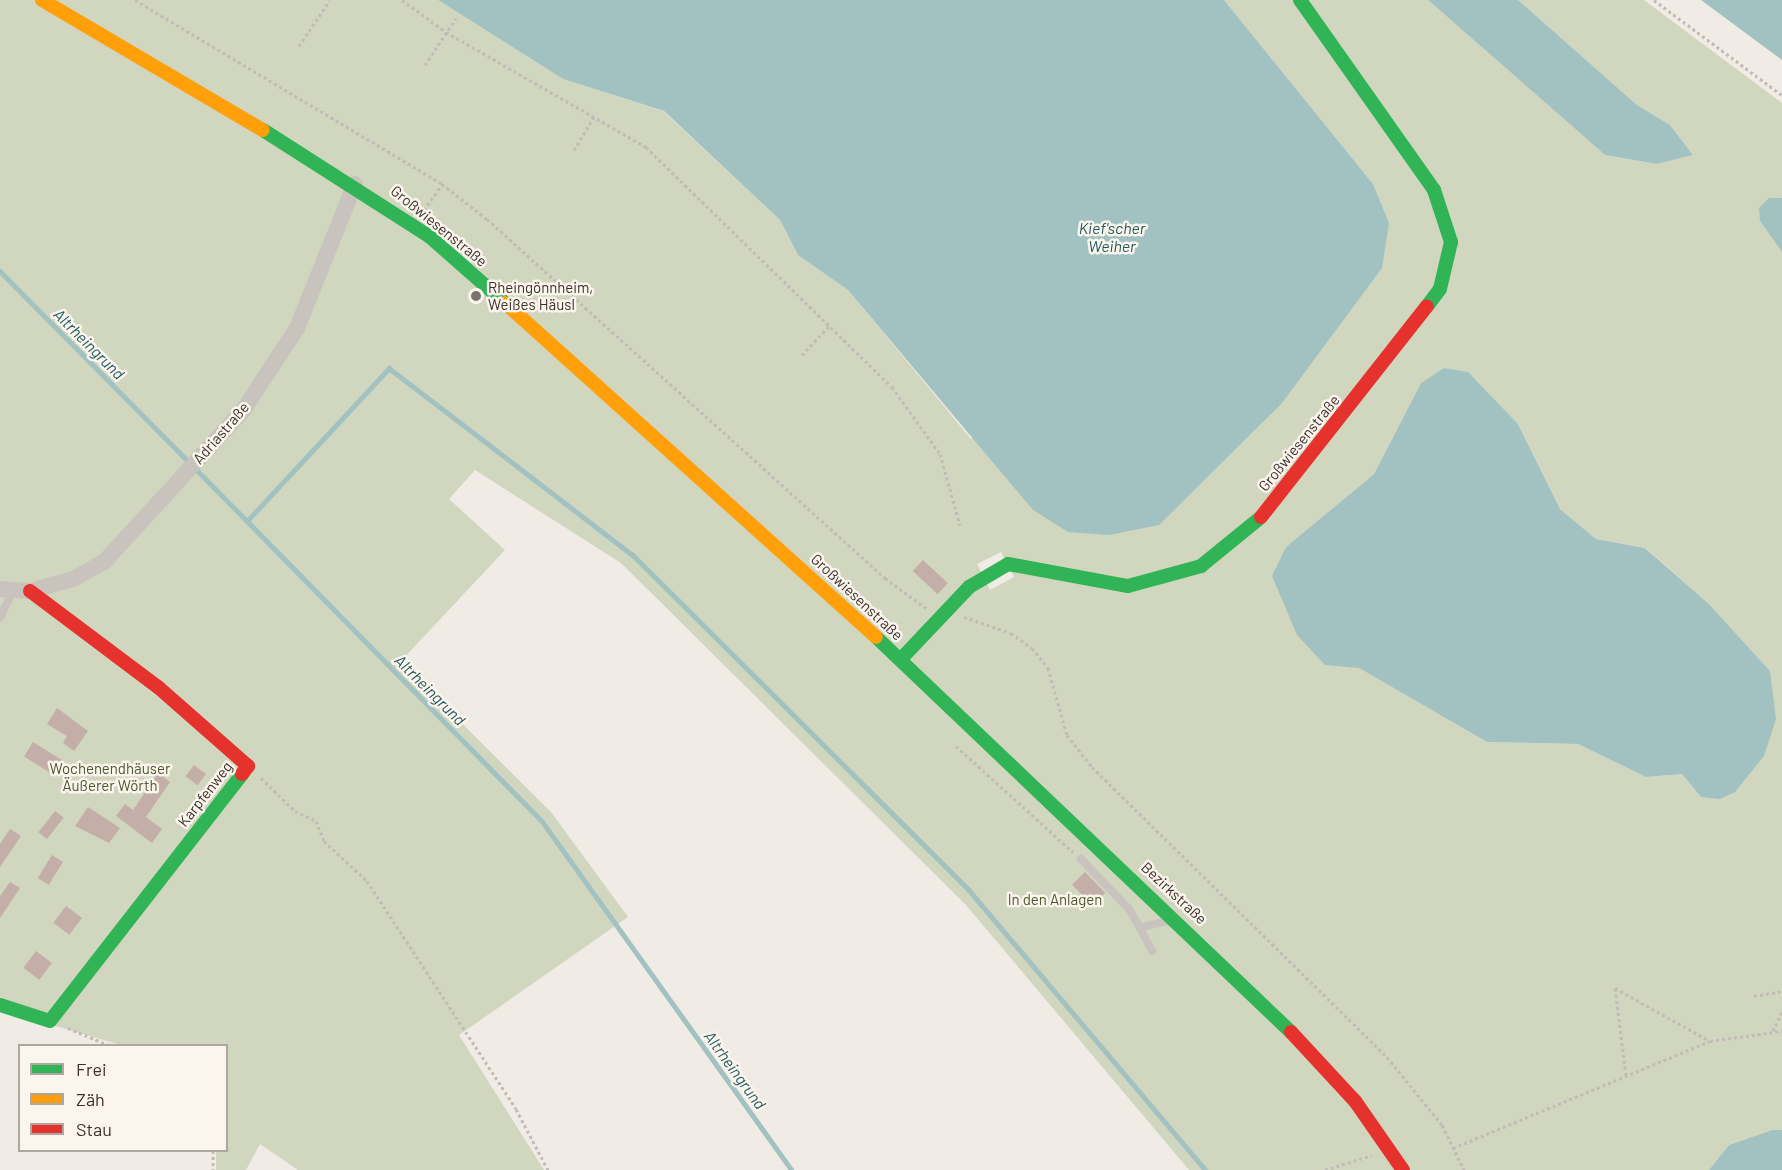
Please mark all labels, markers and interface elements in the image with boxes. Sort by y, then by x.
street label: Großwiesenstraße [387,182,491,270]
water label: Kief'scher Weiher [1079,218,1145,256]
place label: Rheingönnheim, Weißes Häusl [488,278,593,313]
marker: Rheingönnheim, Weißes Häusl [469,289,483,303]
water label: Altrheingrund [50,305,128,383]
street label: Großwiesenstraße [1255,391,1343,495]
street label: Adriastraße [189,398,253,468]
street label: Großwiesenstraße [807,550,907,644]
water label: Altrheingrund [391,651,469,729]
street label: Karpfenweg [174,758,236,830]
park label: Wochenendhäuser Äußerer Wörth [50,759,170,794]
street label: Bezirkstraße [1138,858,1210,928]
park label: In den Anlagen [1008,891,1102,909]
water label: Altrheingrund [700,1027,770,1113]
legend [18,1044,228,1152]
text: Frei [76,1058,107,1080]
text: Zäh [76,1088,105,1110]
text: Stau [76,1118,112,1140]

